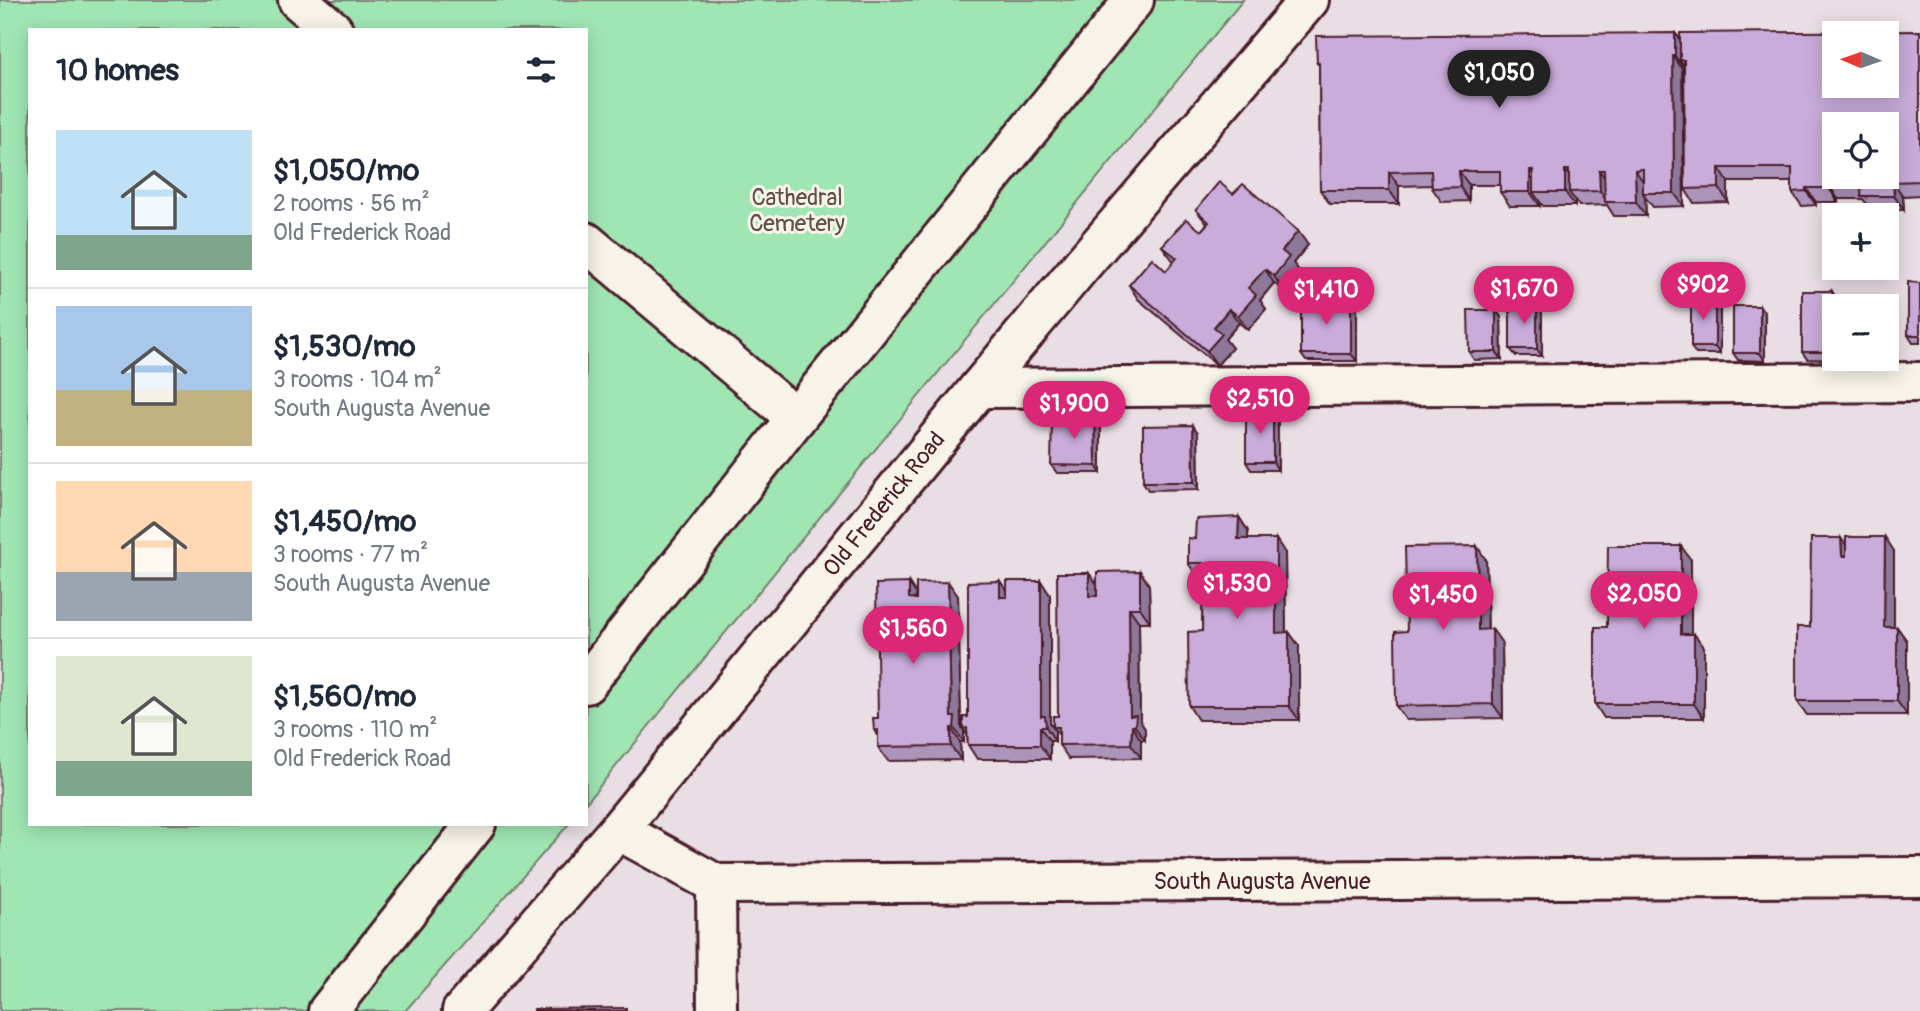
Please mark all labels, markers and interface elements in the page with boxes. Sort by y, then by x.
north arrow [1822,21,1899,98]
map controls [1822,21,1899,371]
pin: $1,050 [1442,50,1556,110]
icon: filters [522,51,560,89]
text: 10 homes [56,52,179,89]
text: $1,050 [1463,58,1535,87]
button: locate [1822,112,1899,189]
text: $1,050/mo [273,152,419,189]
icon: home [112,158,196,242]
park label: Cathedral Cemetery [749,183,845,238]
text: 2 rooms · 56 m² [273,189,430,218]
button: + [1822,203,1899,280]
text: Old Frederick Road [273,218,451,247]
pin: $902 [1662,262,1744,322]
pin: $1,670 [1467,266,1581,326]
pin: $1,410 [1269,268,1383,327]
text: $902 [1677,270,1729,299]
text: $1,670 [1490,274,1558,303]
text: $1,410 [1293,275,1359,304]
button: − [1822,294,1899,371]
text: $1,530/mo [273,328,416,365]
icon: home [112,334,196,418]
text: 3 rooms · 104 m² [273,365,442,394]
pin: $2,510 [1203,376,1317,436]
pin: $1,900 [1017,382,1131,441]
text: $2,510 [1226,384,1294,413]
text: $1,900 [1039,389,1109,418]
text: South Augusta Avenue [273,394,490,423]
street label: Old Frederick Road [817,426,951,582]
text: $1,450/mo [273,503,416,540]
icon: home [112,509,196,593]
text: 3 rooms · 77 m² [273,540,428,569]
pin: $1,530 [1180,562,1294,621]
text: South Augusta Avenue [273,569,490,598]
text: $1,530 [1203,569,1271,598]
pin: $1,450 [1386,572,1500,632]
pin: $2,050 [1587,572,1701,631]
text: $2,050 [1606,579,1682,608]
text: $1,450 [1409,580,1477,609]
pin: $1,560 [856,606,970,666]
text: $1,560 [879,614,947,643]
text: $1,560/mo [273,678,416,715]
icon: home [112,684,196,768]
text: 3 rooms · 110 m² [273,715,437,744]
text: Old Frederick Road [273,744,451,773]
street label: South Augusta Avenue [1153,867,1371,896]

